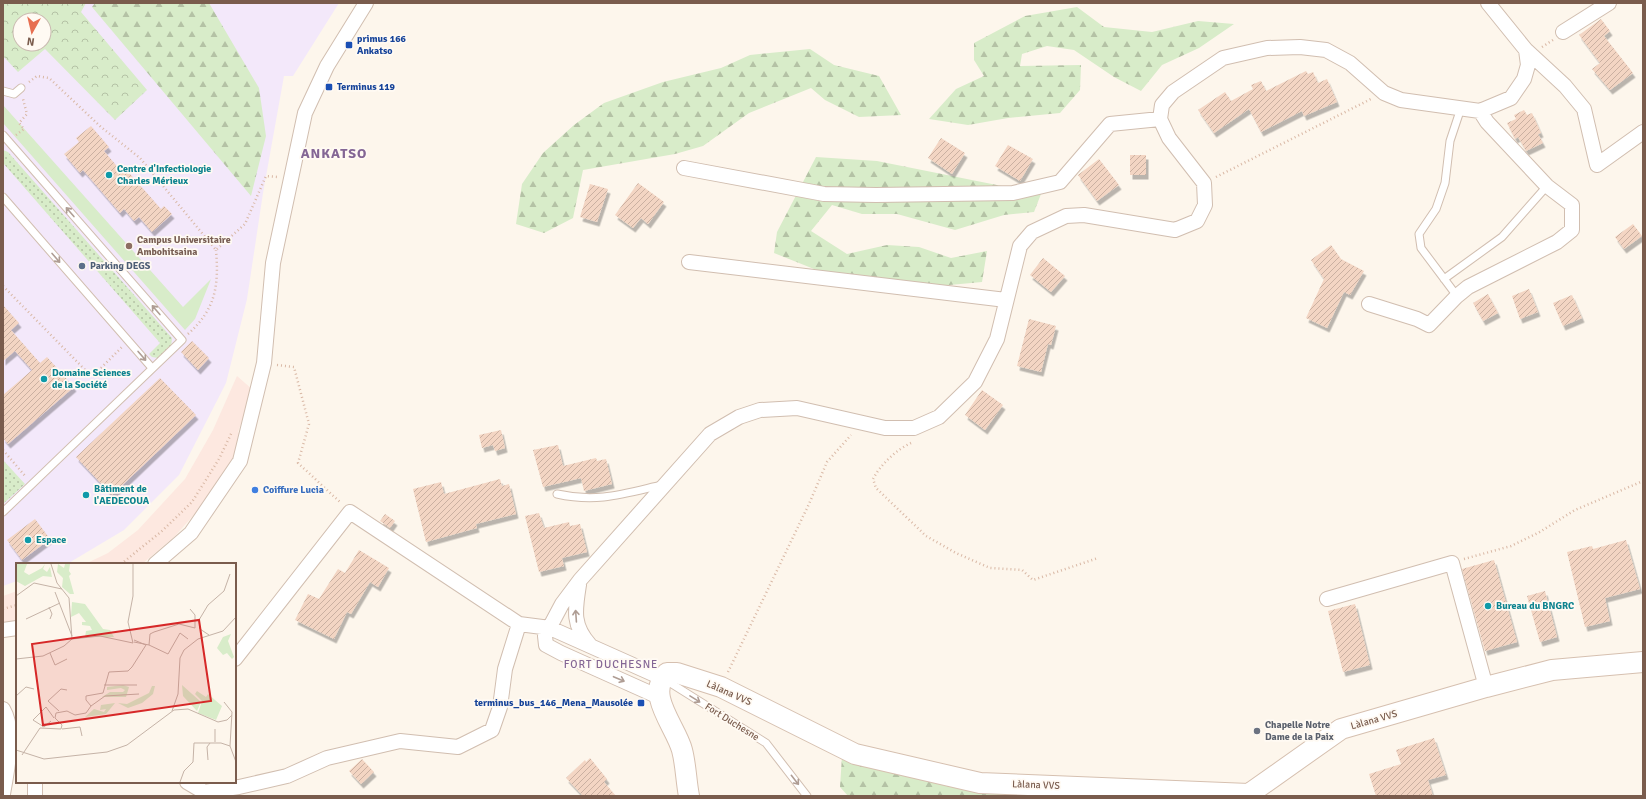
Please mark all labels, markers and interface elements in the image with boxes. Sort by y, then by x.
north arrow [12,12,52,52]
place label: primus 166 Ankatso [357,33,407,57]
text: N [26,34,35,48]
marker: primus 166 Ankatso [344,40,354,50]
place label: Terminus 119 [337,81,396,93]
marker: Terminus 119 [324,82,334,92]
district label: ANKATSO [301,145,367,162]
place label: Centre d'Infectiologie Charles Mérieux [117,163,211,187]
marker: Centre d'Infectiologie Charles Mérieux [104,170,114,180]
one-way arrow [66,207,75,218]
place label: Campus Universitaire Ambohitsaina [137,234,231,258]
marker: Campus Universitaire Ambohitsaina [124,241,134,251]
one-way arrow [52,253,61,263]
place label: Parking DEGS [90,260,151,272]
marker: Parking DEGS [77,261,87,271]
one-way arrow [152,305,161,315]
one-way arrow [137,350,146,361]
place label: Domaine Sciences de la Société [52,367,131,391]
marker: Domaine Sciences de la Société [39,374,49,384]
place label: Bâtiment de l'AEDECOUA [94,483,150,507]
place label: Coiffure Lucia [263,484,324,496]
marker: Coiffure Lucia [250,485,260,495]
marker: Bâtiment de l'AEDECOUA [81,490,91,500]
place label: Espace [36,534,66,546]
marker: Espace [23,535,33,545]
inset map [16,563,236,783]
place label: Bureau du BNGRC [1496,600,1574,612]
marker: Bureau du BNGRC [1483,601,1493,611]
one-way arrow [572,610,580,623]
district label: FORT DUCHESNE [564,658,658,671]
one-way arrow [612,676,624,683]
street label: Làlana VVS [705,678,754,708]
one-way arrow [689,695,700,703]
place label: terminus_bus_146_Mena_Mausolée [473,697,633,709]
marker: terminus_bus_146_Mena_Mausolée [636,698,646,708]
street label: Fort Duchesne [703,701,761,743]
street label: Làlana VVS [1349,707,1399,732]
place label: Chapelle Notre Dame de la Paix [1265,719,1334,743]
marker: Chapelle Notre Dame de la Paix [1252,726,1262,736]
one-way arrow [790,774,799,785]
street label: Làlana VVS [1012,778,1061,792]

